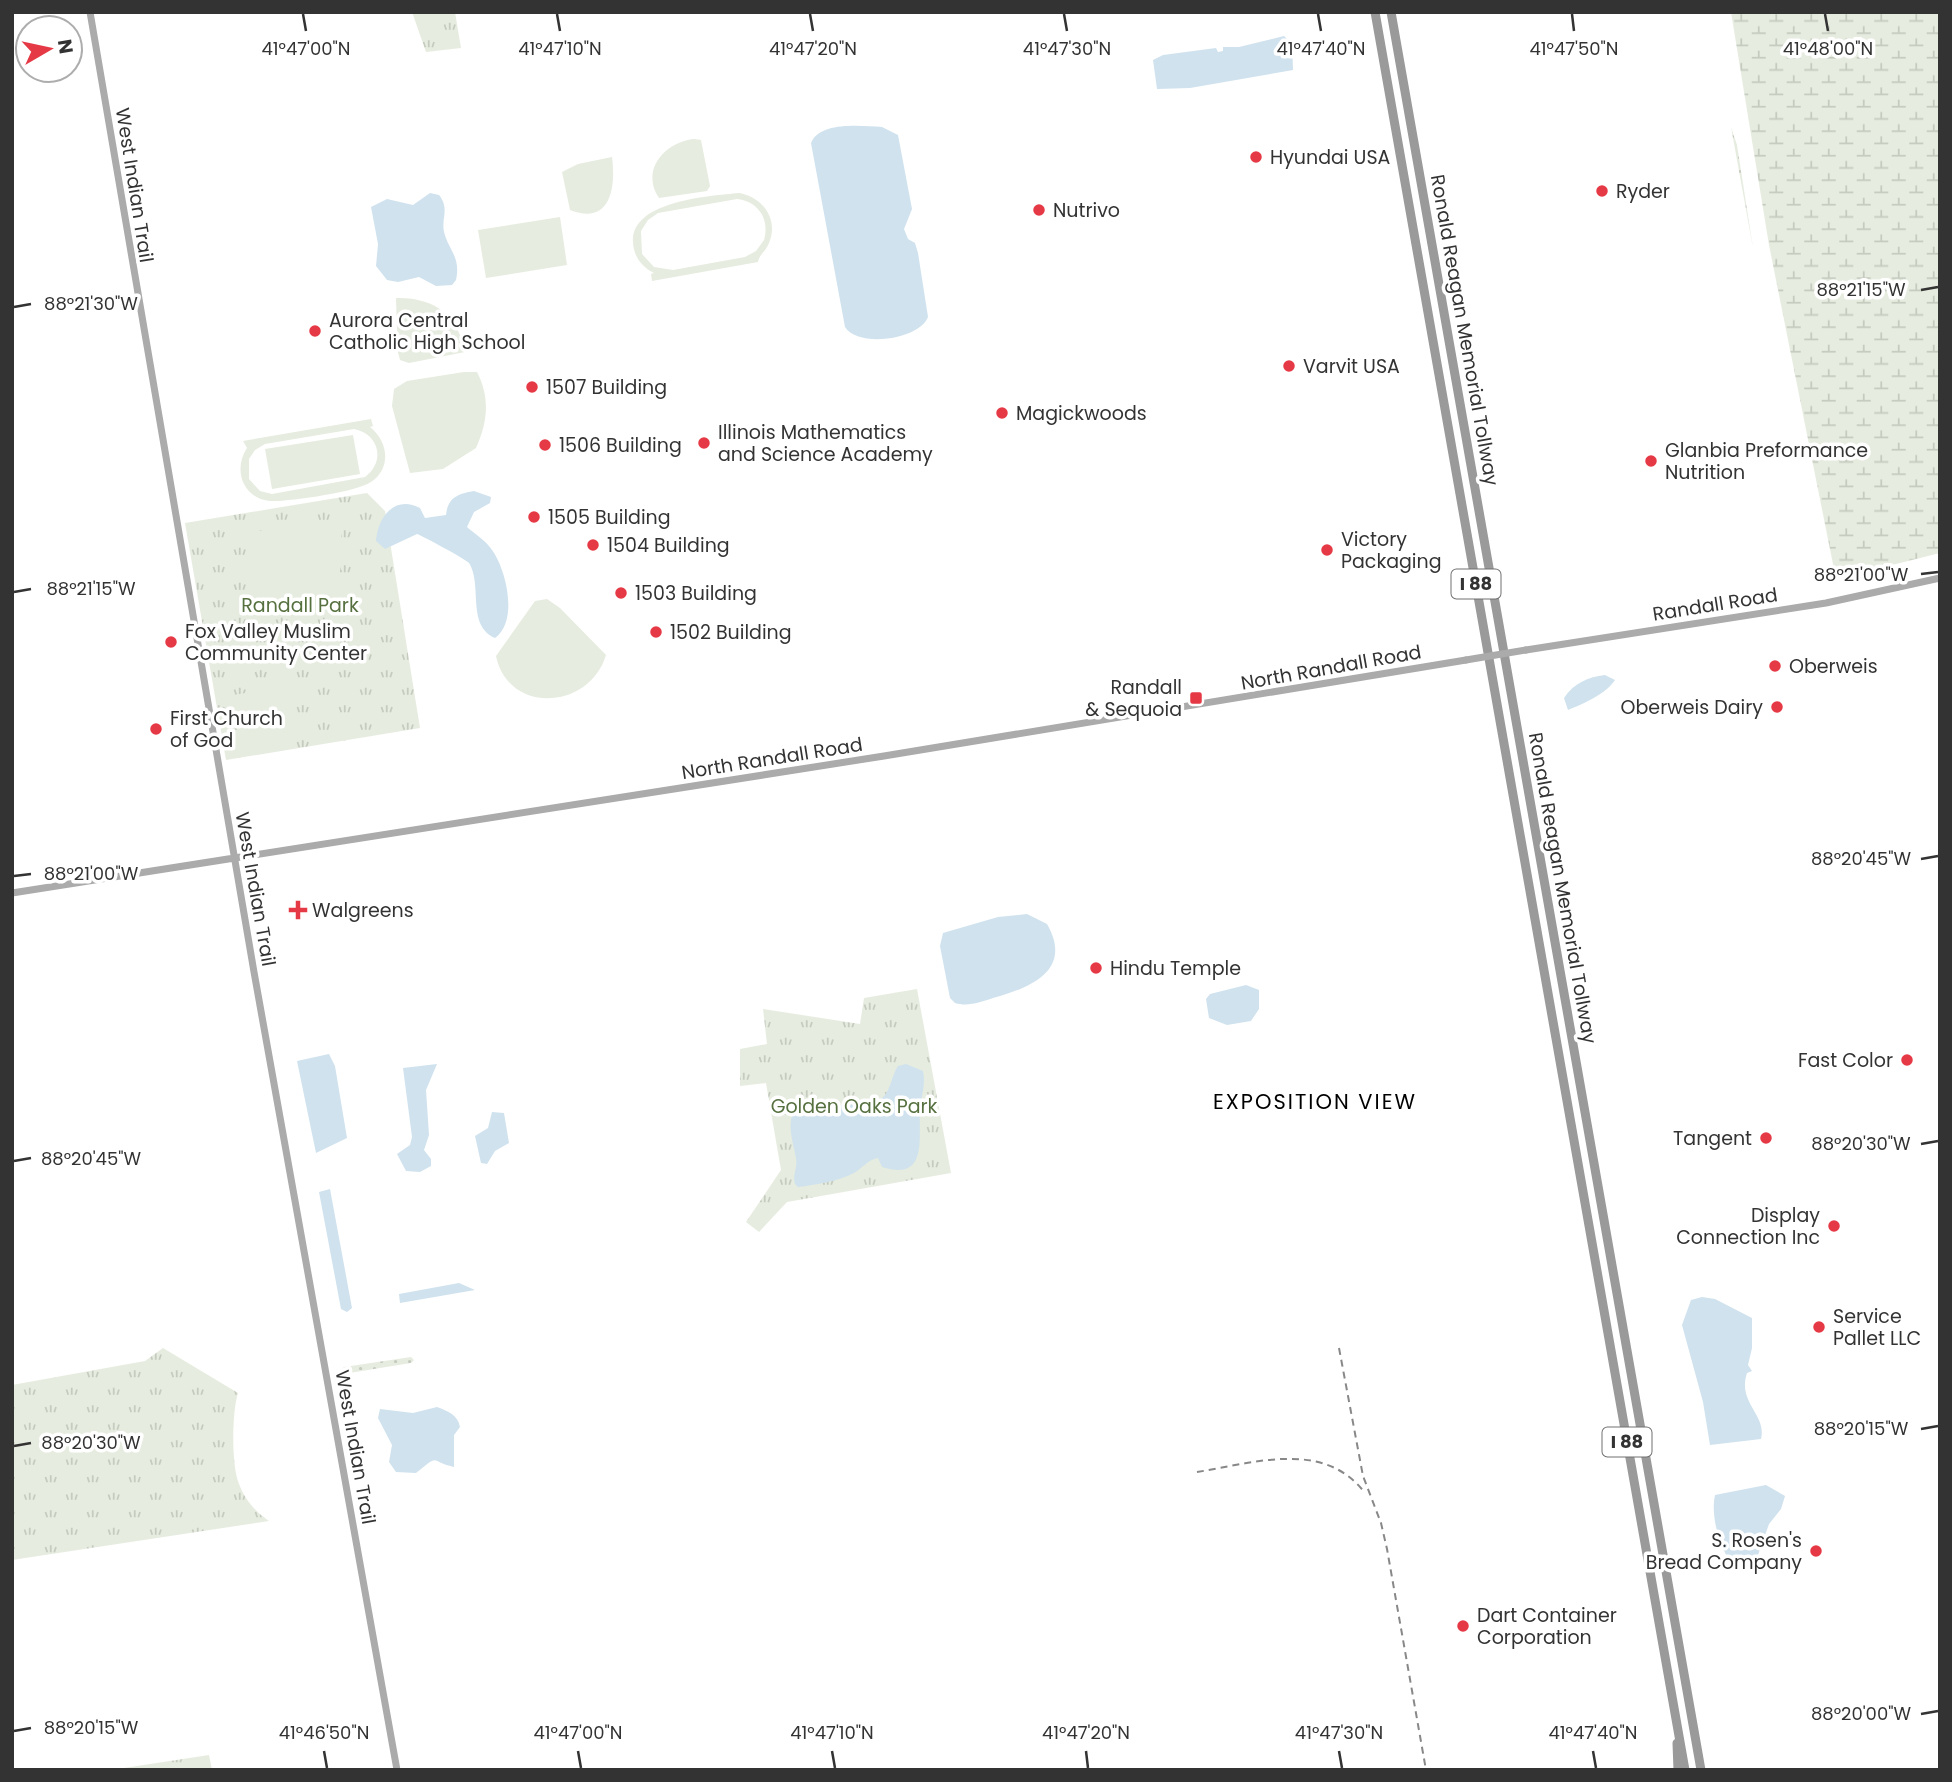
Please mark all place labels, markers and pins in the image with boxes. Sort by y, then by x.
place label: Hyundai USA [1270,144,1391,171]
marker: Hyundai USA [1248,149,1264,165]
place label: Ryder [1616,178,1670,205]
marker: Ryder [1594,183,1610,199]
place label: Nutrivo [1053,197,1120,224]
marker: Nutrivo [1031,202,1047,218]
place label: Aurora Central Catholic High School [329,307,525,356]
marker: Aurora Central Catholic High School [307,323,323,339]
place label: Varvit USA [1303,353,1400,380]
marker: Varvit USA [1281,358,1297,374]
place label: 1507 Building [546,374,667,401]
marker: 1507 Building [524,379,540,395]
place label: Magickwoods [1016,400,1147,427]
marker: Magickwoods [994,405,1010,421]
place label: Illinois Mathematics and Science Academy [718,419,933,468]
place label: 1506 Building [559,432,682,459]
marker: Illinois Mathematics and Science Academy [696,435,712,451]
marker: 1506 Building [537,437,553,453]
place label: Glanbia Preformance Nutrition [1665,437,1868,486]
marker: Glanbia Preformance Nutrition [1643,453,1659,469]
place label: 1505 Building [548,504,671,531]
marker: 1505 Building [526,509,542,525]
place label: Victory Packaging [1341,526,1442,575]
place label: 1504 Building [607,532,730,559]
marker: 1504 Building [585,537,601,553]
marker: Victory Packaging [1319,542,1335,558]
place label: 1503 Building [635,580,757,607]
marker: 1503 Building [613,585,629,601]
place label: Fox Valley Muslim Community Center [185,618,367,667]
place label: 1502 Building [670,619,792,646]
marker: 1502 Building [648,624,664,640]
marker: Fox Valley Muslim Community Center [163,634,179,650]
place label: Oberweis [1789,653,1878,680]
marker: Oberweis [1767,658,1783,674]
place label: Randall & Sequoia [1085,674,1182,723]
marker: Randall & Sequoia [1188,690,1204,706]
place label: Oberweis Dairy [1621,694,1763,721]
marker: Oberweis Dairy [1769,699,1785,715]
place label: First Church of God [170,705,283,754]
marker: First Church of God [148,721,164,737]
place label: Walgreens [312,897,414,924]
marker: Walgreens [290,902,306,918]
place label: Hindu Temple [1110,955,1241,982]
marker: Hindu Temple [1088,960,1104,976]
place label: Fast Color [1798,1047,1893,1074]
marker: Fast Color [1899,1052,1915,1068]
place label: Tangent [1673,1125,1752,1152]
marker: Tangent [1758,1130,1774,1146]
place label: Display Connection Inc [1676,1202,1820,1251]
marker: Display Connection Inc [1826,1218,1842,1234]
place label: Service Pallet LLC [1833,1303,1921,1352]
marker: Service Pallet LLC [1811,1319,1827,1335]
place label: S. Rosen's Bread Company [1646,1527,1802,1576]
marker: S. Rosen's Bread Company [1808,1543,1824,1559]
place label: Dart Container Corporation [1477,1602,1617,1651]
marker: Dart Container Corporation [1455,1618,1471,1634]

